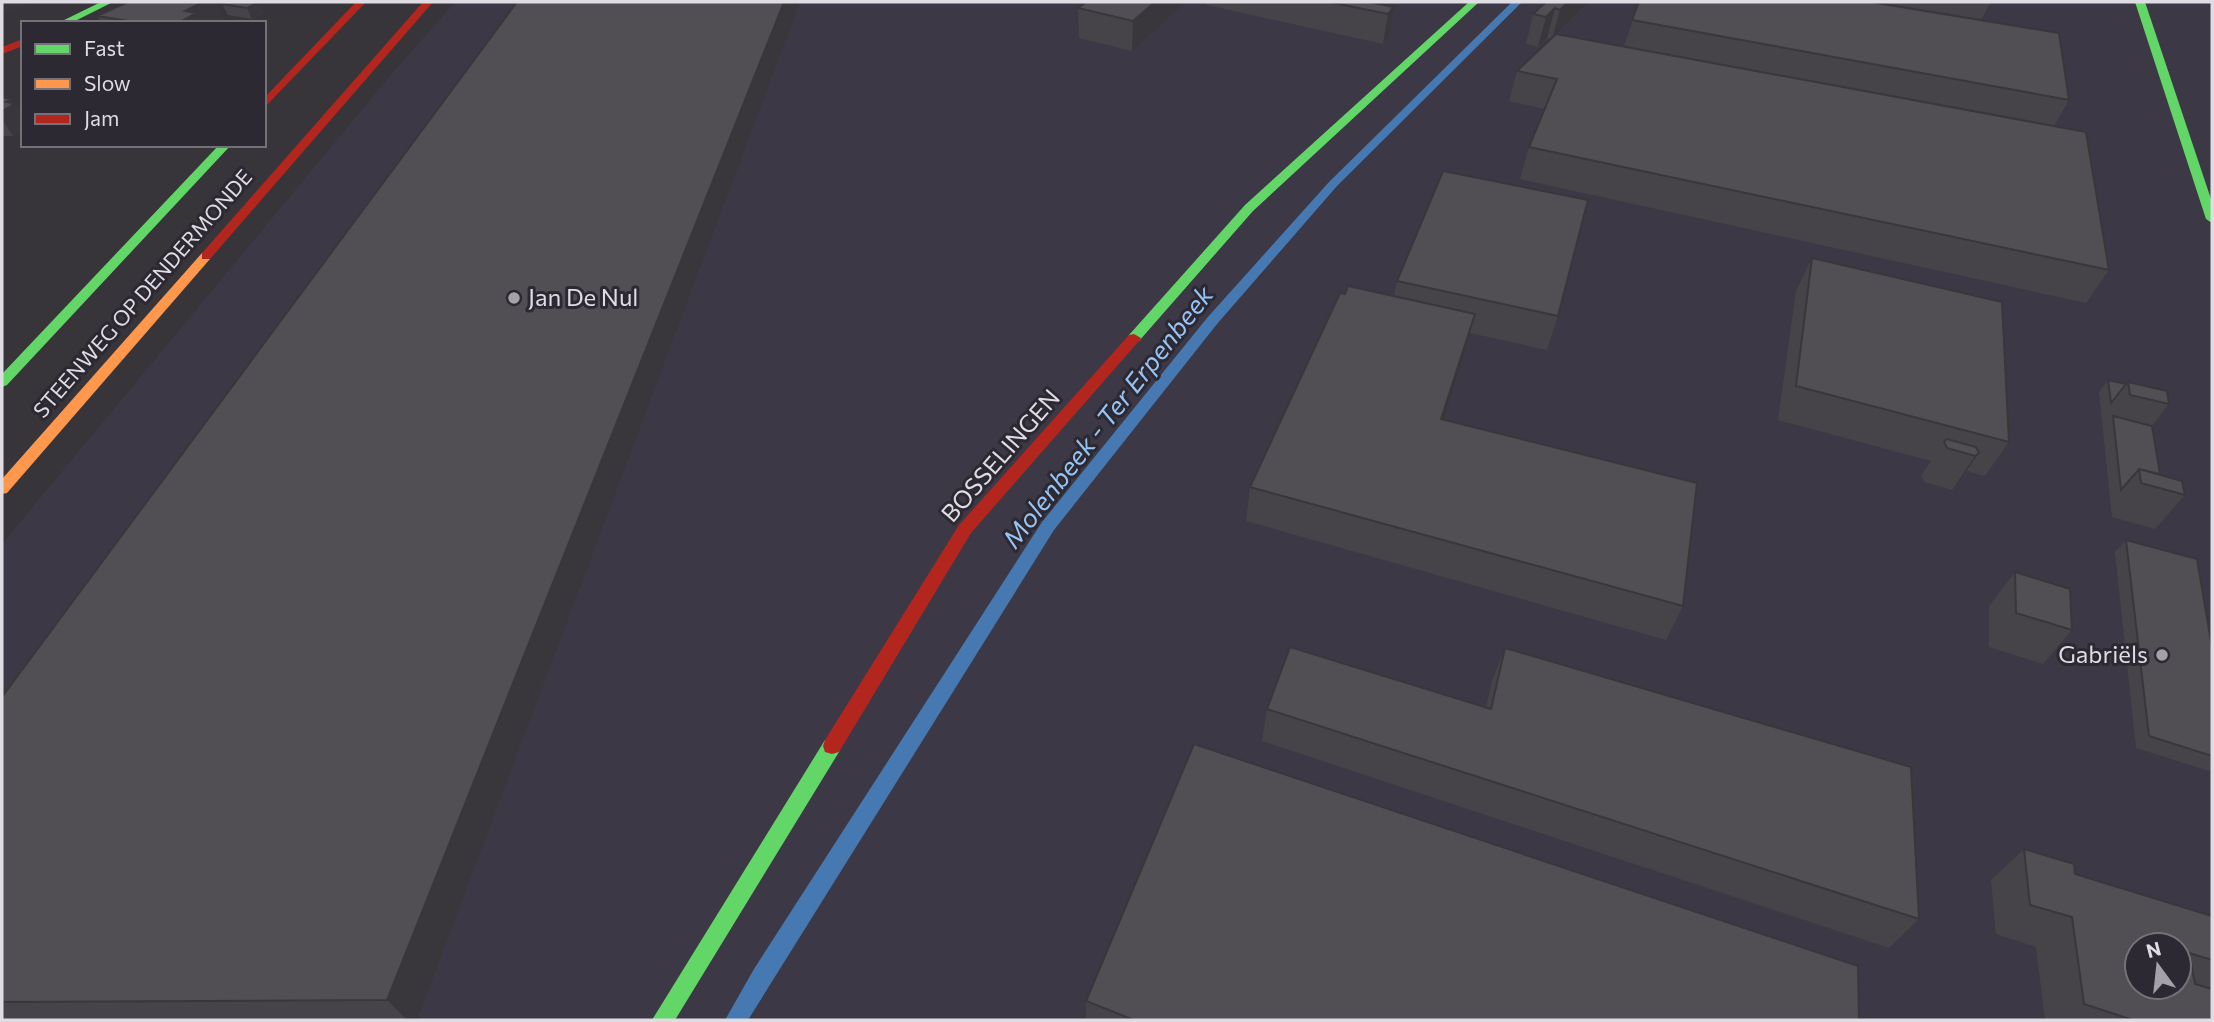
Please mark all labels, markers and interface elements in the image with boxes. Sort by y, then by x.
legend [21,21,266,147]
text: Fast [84,35,125,60]
text: Slow [84,70,131,95]
text: Jam [84,105,119,130]
street label: STEENWEG OP DENDERMONDE [27,164,256,422]
water label: Molenbeek - Ter Erpenbeek [995,278,1219,553]
place label: Jan De Nul [528,282,638,311]
marker: Jan De Nul [506,290,522,306]
street label: BOSSELINGEN [934,383,1065,527]
place label: Gabriëls [2058,639,2148,668]
marker: Gabriëls [2154,647,2170,663]
north arrow [2123,931,2193,1001]
text: N [2144,936,2163,962]

